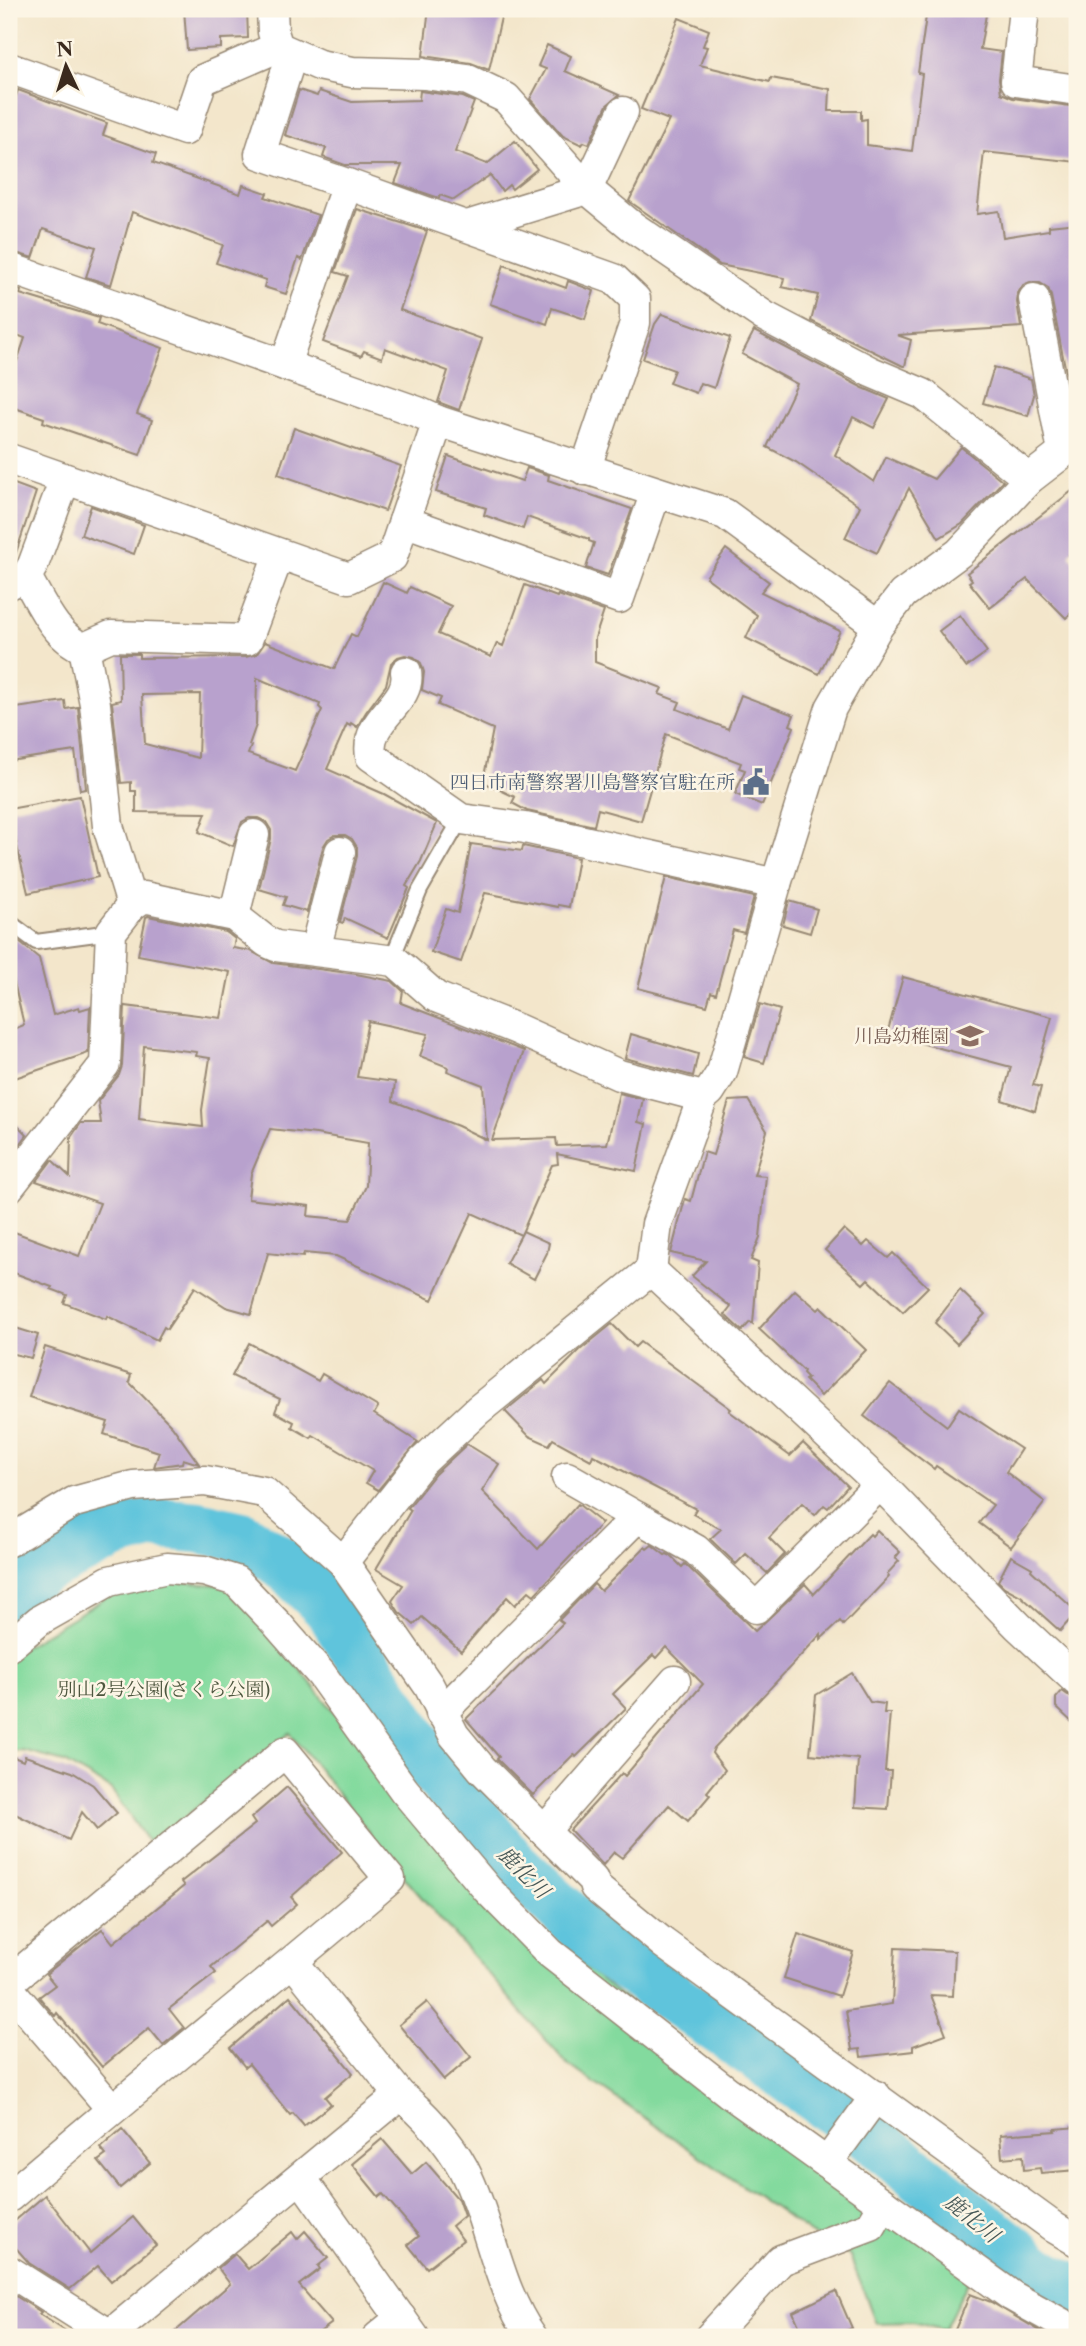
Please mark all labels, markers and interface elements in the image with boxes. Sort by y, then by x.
north arrow [32,32,102,102]
text: N [56,37,74,62]
public building icon: 四日市南警察署川島警察官駐在所 [741,767,771,797]
place label: 四日市南警察署川島警察官駐在所 [450,771,735,794]
school or university icon: 川島幼稚園 [955,1021,985,1051]
place label: 川島幼稚園 [854,1025,949,1048]
park label: 別山2号公園(さくら公園) [58,1678,270,1701]
water label: 鹿化川 [493,1841,557,1905]
water label: 鹿化川 [940,2188,1006,2249]

